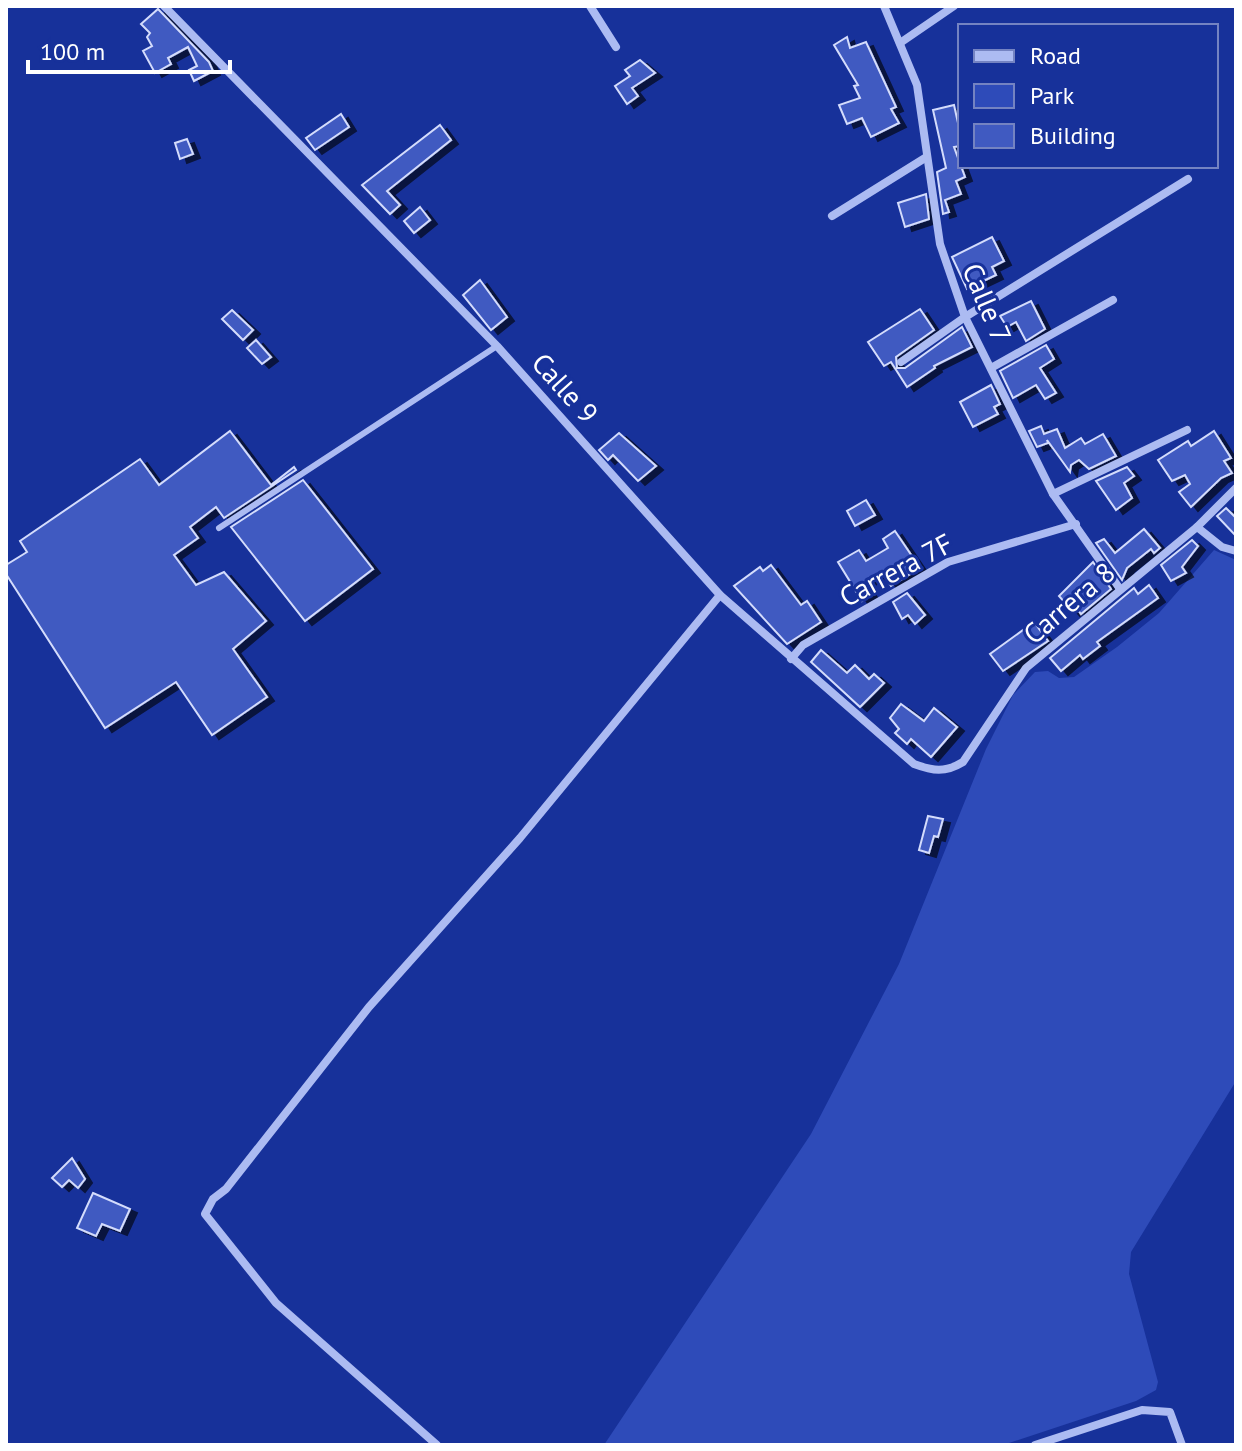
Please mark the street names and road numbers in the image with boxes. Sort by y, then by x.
street label: Calle 7 [954,258,1021,348]
street label: Calle 9 [524,345,607,431]
street label: Carrera 7F [833,524,959,615]
street label: Carrera 8 [1015,553,1122,652]

